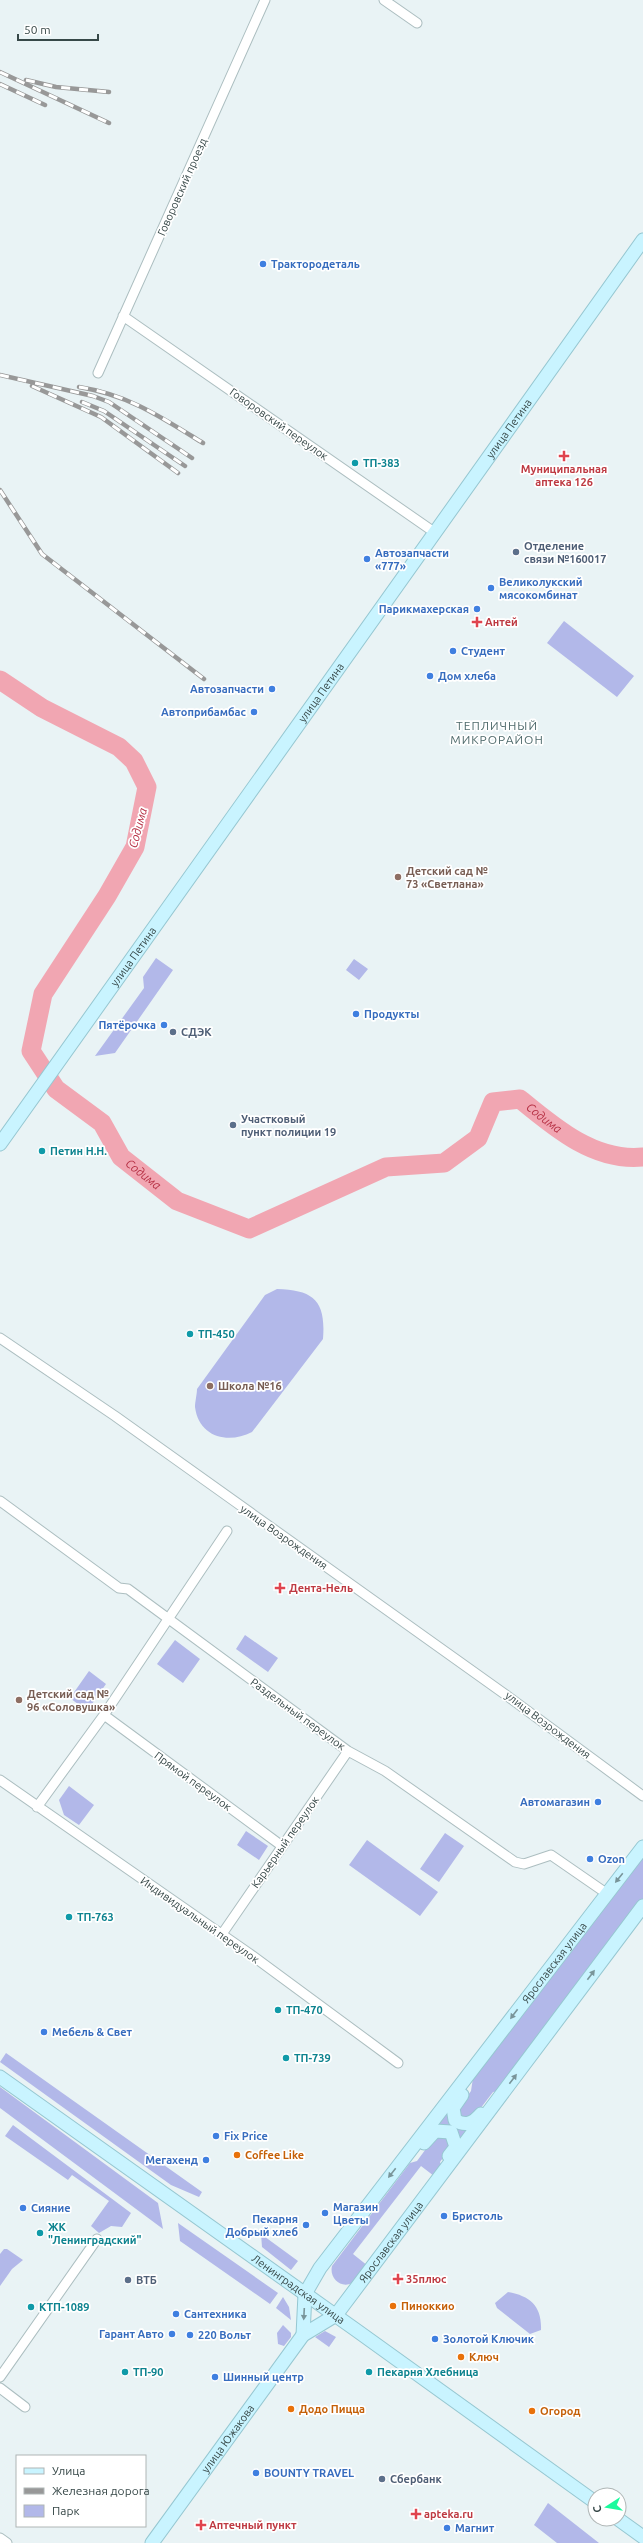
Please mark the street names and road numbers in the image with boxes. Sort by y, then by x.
street label: Говоровский проезд [155,136,209,238]
street label: Говоровский переулок [228,385,331,463]
street label: улица Петина [484,397,534,460]
street label: улица Петина [296,661,346,724]
street label: улица Петина [108,925,158,989]
street label: улица Возрождения [238,1502,330,1572]
street label: Раздельный переулок [248,1676,348,1753]
street label: улица Возрождения [503,1689,593,1761]
street label: Прямой переулок [152,1749,234,1813]
street label: Карьерный переулок [249,1794,321,1890]
street label: Индивидуальный переулок [138,1874,262,1966]
street label: Ярославская улица [520,1920,589,2005]
street label: Ярославская улица [357,2199,425,2285]
street label: Ленинградская улица [250,2252,347,2326]
street label: улица Южакова [199,2402,257,2475]

